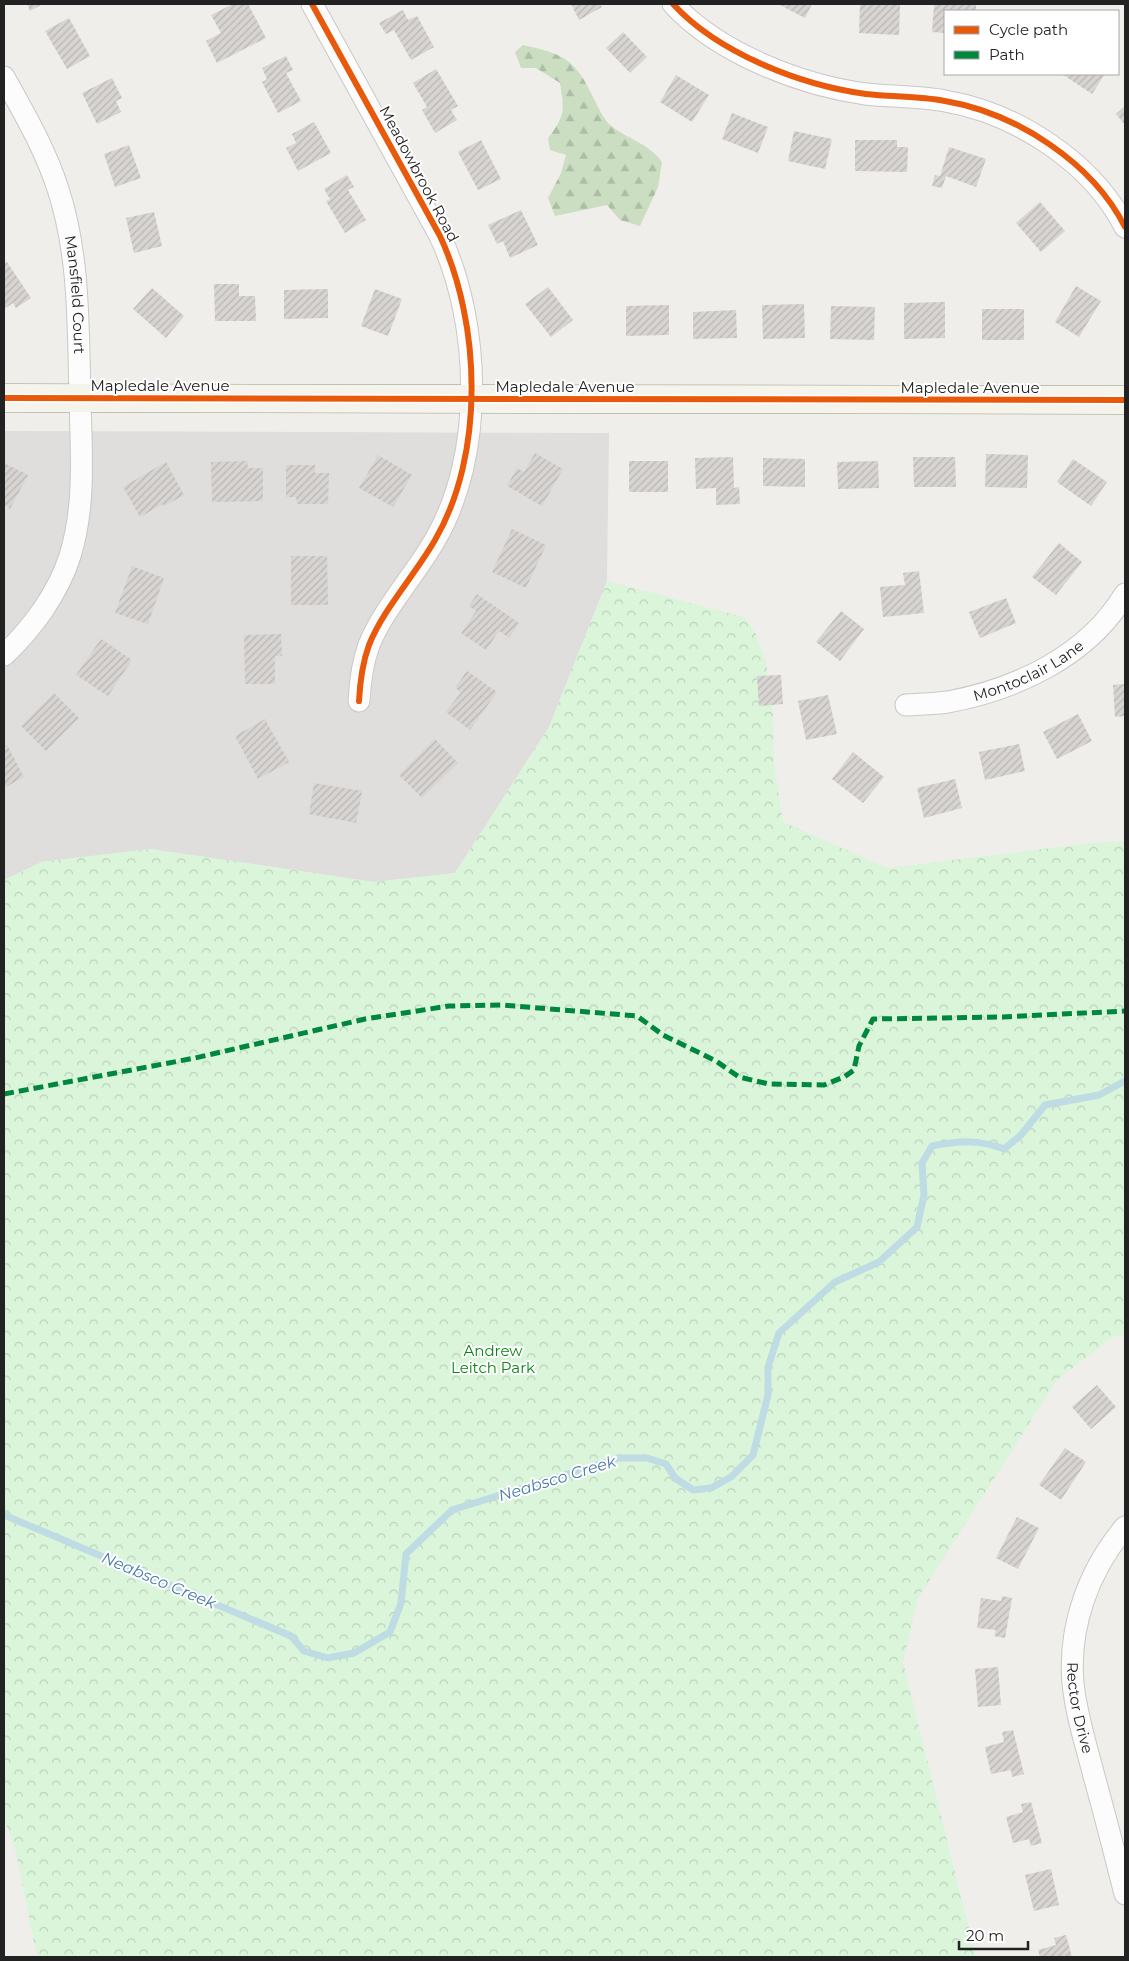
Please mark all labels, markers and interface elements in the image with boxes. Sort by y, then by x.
legend [944,10,1119,75]
text: Cycle path [989,20,1068,39]
text: Path [989,45,1025,64]
street label: Meadowbrook Road [375,102,463,245]
street label: Mansfield Court [61,234,89,354]
street label: Mapledale Avenue [90,376,230,395]
street label: Mapledale Avenue [495,377,635,396]
street label: Mapledale Avenue [900,378,1040,397]
street label: Montoclair Lane [971,636,1087,705]
park label: Andrew Leitch Park [451,1341,535,1377]
water label: Neabsco Creek [496,1451,620,1505]
water label: Neabsco Creek [99,1548,220,1614]
street label: Rector Drive [1063,1662,1098,1756]
scale bar [959,1918,1028,1950]
text: 20 m [966,1926,1004,1945]

